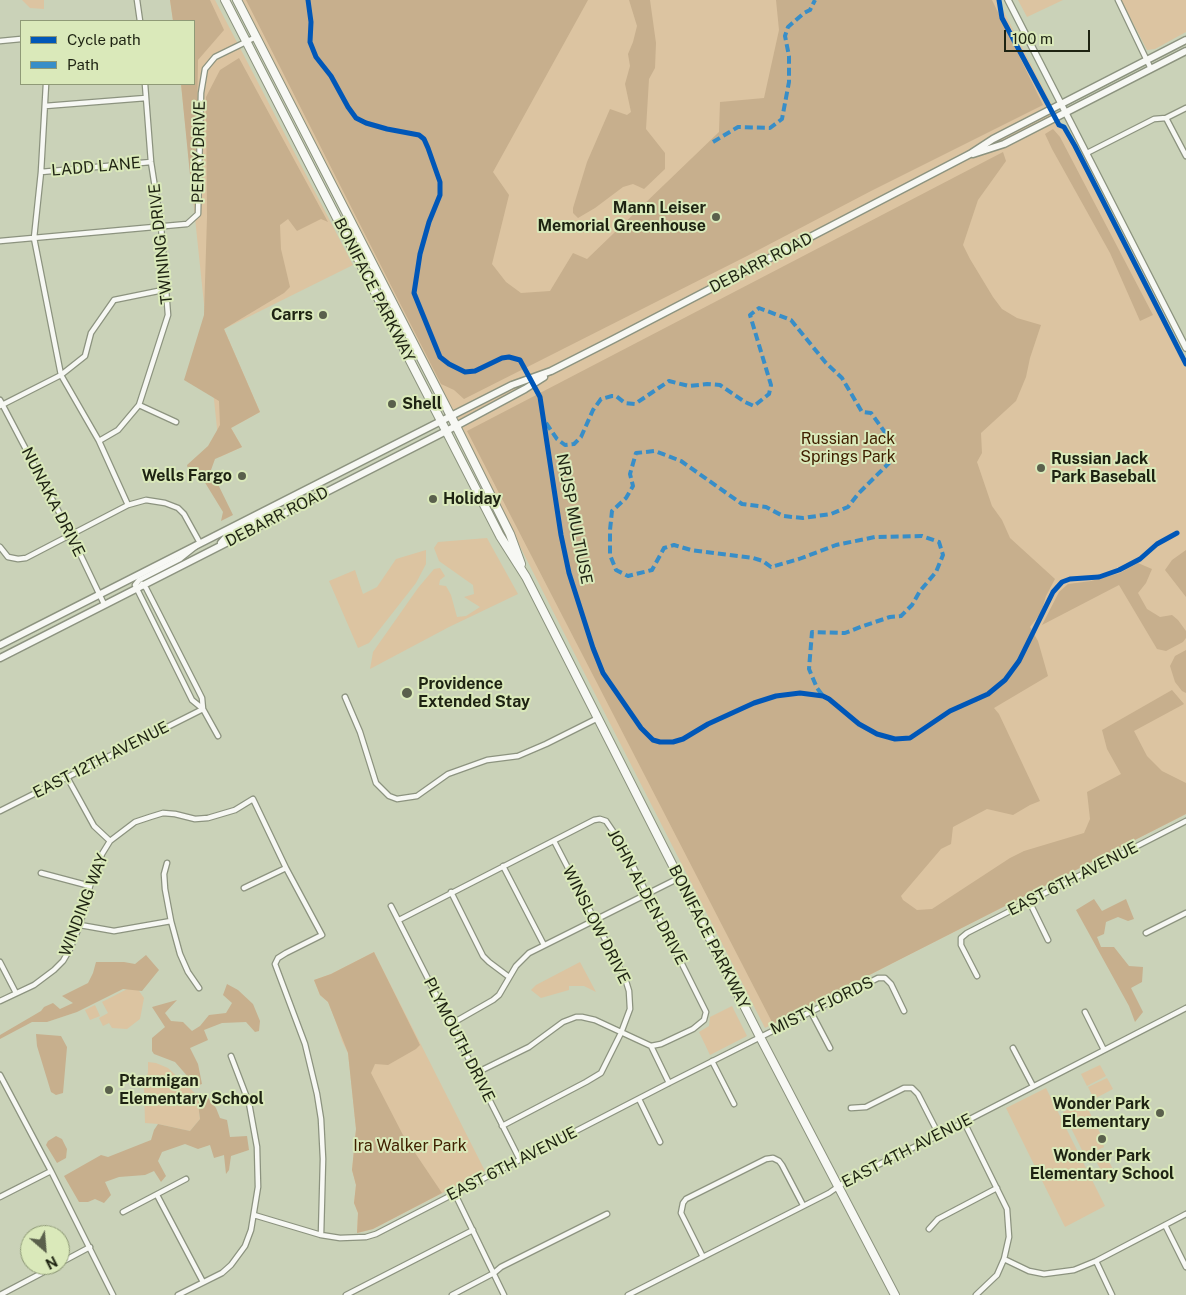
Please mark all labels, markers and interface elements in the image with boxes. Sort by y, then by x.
legend [20,20,195,85]
scale bar [1006,20,1092,52]
text: 100 m [1012,30,1053,47]
text: Cycle path [67,31,141,48]
text: Path [67,56,99,73]
street label: PERRY DRIVE [189,101,209,203]
street label: LADD LANE [50,154,142,180]
street label: TWINING DRIVE [145,183,177,305]
place label: Mann Leiser Memorial Greenhouse [538,198,706,236]
marker: Mann Leiser Memorial Greenhouse [710,211,722,223]
street label: BONIFACE PARKWAY [329,215,419,365]
street label: DEBARR ROAD [706,229,816,297]
place label: Carrs [271,305,313,325]
marker: Carrs [317,309,329,321]
place label: Shell [402,394,442,414]
marker: Shell [386,398,398,410]
park label: Russian Jack Springs Park [800,429,896,467]
street label: NUNAKA DRIVE [17,444,89,560]
place label: Russian Jack Park Baseball [1051,449,1156,487]
street label: NRJSP MULTIUSE [552,452,596,586]
marker: Russian Jack Park Baseball [1035,462,1047,474]
place label: Wells Fargo [142,466,232,486]
marker: Wells Fargo [236,470,248,482]
street label: DEBARR ROAD [222,483,332,551]
place label: Holiday [443,489,501,509]
marker: Holiday [427,493,439,505]
place label: Providence Extended Stay [418,674,530,712]
marker: Providence Extended Stay [400,686,414,700]
street label: EAST 12TH AVENUE [30,717,172,803]
street label: JOHN ALDEN DRIVE [603,826,691,968]
street label: EAST 6TH AVENUE [1005,838,1141,920]
street label: WINDING WAY [56,851,112,959]
street label: BONIFACE PARKWAY [664,862,754,1012]
street label: WINSLOW DRIVE [558,863,634,987]
street label: MISTY FJORDS [767,973,877,1039]
street label: PLYMOUTH DRIVE [419,974,499,1106]
place label: Ptarmigan Elementary School [119,1071,264,1109]
marker: Ptarmigan Elementary School [103,1084,115,1096]
place label: Wonder Park Elementary [1052,1094,1150,1132]
marker: Wonder Park Elementary [1154,1107,1166,1119]
street label: EAST 4TH AVENUE [839,1110,975,1192]
street label: EAST 6TH AVENUE [444,1123,580,1205]
marker: Wonder Park Elementary School [1096,1133,1108,1145]
park label: Ira Walker Park [353,1136,467,1156]
place label: Wonder Park Elementary School [1030,1146,1174,1184]
north arrow [20,1225,70,1275]
text: N [43,1253,60,1272]

